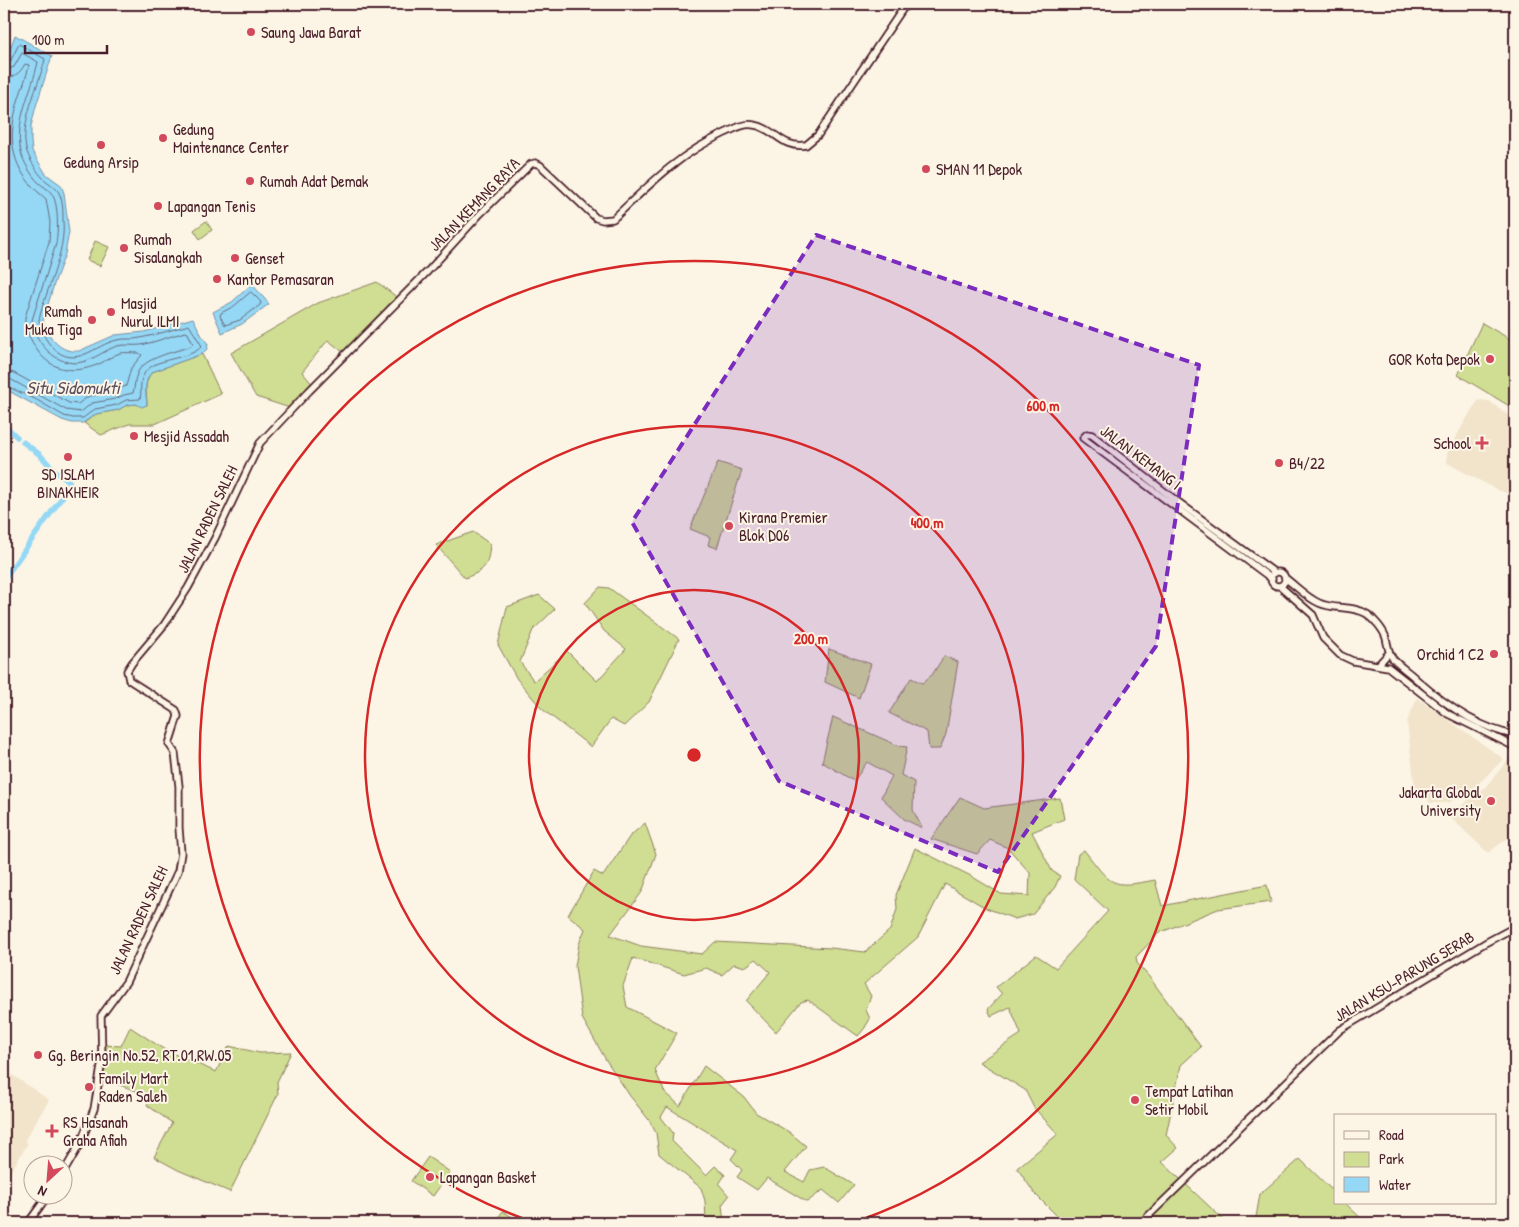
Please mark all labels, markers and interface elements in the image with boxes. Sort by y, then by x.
place label: Saung Jawa Barat [261,21,361,43]
scale bar [25,22,108,54]
marker: Saung Jawa Barat [245,26,257,38]
text: 100 m [32,29,65,50]
place label: Gedung Maintenance Center [173,118,289,158]
marker: Gedung Maintenance Center [157,132,169,144]
marker: Gedung Arsip [95,139,107,151]
place label: Gedung Arsip [63,151,139,173]
street label: JALAN KEMANG RAYA [424,152,525,256]
place label: SMAN 11 Depok [936,158,1022,180]
marker: SMAN 11 Depok [920,163,932,175]
place label: Rumah Adat Demak [260,170,369,192]
marker: Rumah Adat Demak [244,175,256,187]
place label: Lapangan Tenis [168,195,256,217]
marker: Lapangan Tenis [152,200,164,212]
place label: Rumah Sisalangkah [134,228,202,268]
marker: Rumah Sisalangkah [118,242,130,254]
place label: Genset [245,247,285,269]
marker: Genset [229,252,241,264]
place label: Kantor Pemasaran [227,268,334,290]
marker: Kantor Pemasaran [211,273,223,285]
place label: Masjid Nurul ILMI [121,292,179,332]
place label: Rumah Muka Tiga [25,300,82,340]
marker: Masjid Nurul ILMI [105,306,117,318]
marker: Rumah Muka Tiga [86,314,98,326]
place label: GOR Kota Depok [1388,348,1480,370]
marker: GOR Kota Depok [1484,353,1496,365]
water label: Situ Sidomukti [26,375,122,400]
text: 600 m [1026,395,1060,416]
street label: JALAN KEMANG I [1096,419,1186,495]
place label: Mesjid Assadah [144,425,229,447]
marker: Mesjid Assadah [128,430,140,442]
place label: School [1434,432,1472,454]
marker: School [1475,436,1489,450]
marker: SD ISLAM BINAKHEIR [62,451,74,463]
place label: B4/22 [1289,452,1325,474]
marker: B4/22 [1273,457,1285,469]
street label: JALAN RADEN SALEH [171,461,243,577]
place label: SD ISLAM BINAKHEIR [37,463,99,503]
place label: Kirana Premier Blok D06 [739,506,828,546]
text: 400 m [911,512,943,533]
marker: Kirana Premier Blok D06 [723,520,735,532]
text: 200 m [794,628,828,649]
place label: Orchid 1 C2 [1417,643,1485,665]
marker: Orchid 1 C2 [1488,648,1500,660]
centre of rings [685,746,703,764]
place label: Jakarta Global University [1399,781,1482,821]
marker: Jakarta Global University [1485,795,1497,807]
street label: JALAN RADEN SALEH [103,862,173,978]
street label: JALAN KSU-PARUNG SERAB [1330,925,1478,1027]
place label: Gg. Beringin No.52, RT.01,RW.05 [48,1044,232,1066]
marker: Gg. Beringin No.52, RT.01,RW.05 [32,1049,44,1061]
place label: Family Mart Raden Saleh [98,1067,168,1107]
place label: Tempat Latihan Setir Mobil [1145,1080,1234,1120]
marker: Family Mart Raden Saleh [83,1081,95,1093]
marker: Tempat Latihan Setir Mobil [1129,1094,1141,1106]
place label: RS Hasanah Graha Afiah [63,1111,128,1151]
legend [1334,1114,1496,1204]
marker: RS Hasanah Graha Afiah [45,1124,59,1138]
text: Road [1379,1124,1404,1145]
text: Park [1379,1148,1404,1169]
north arrow [22,1154,72,1204]
place label: Lapangan Basket [440,1166,536,1188]
marker: Lapangan Basket [424,1171,436,1183]
text: Water [1379,1174,1411,1195]
text: N [34,1182,50,1202]

